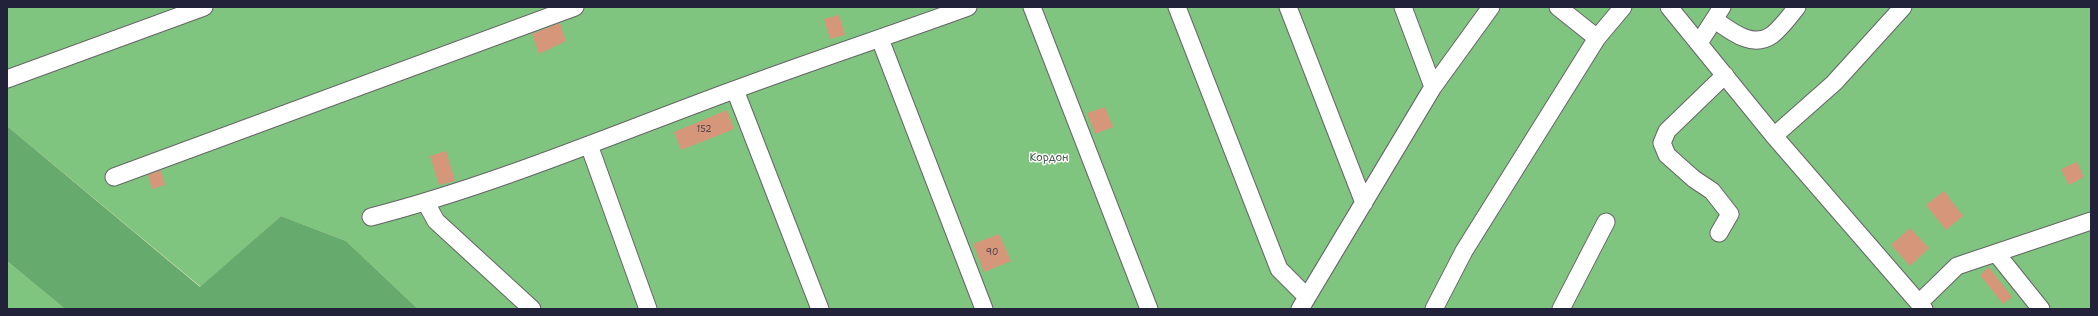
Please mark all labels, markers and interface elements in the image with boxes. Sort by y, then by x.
house number: 152 [697,125,711,135]
park label: Кордон [1029,151,1069,165]
house number: 90 [986,248,998,258]

